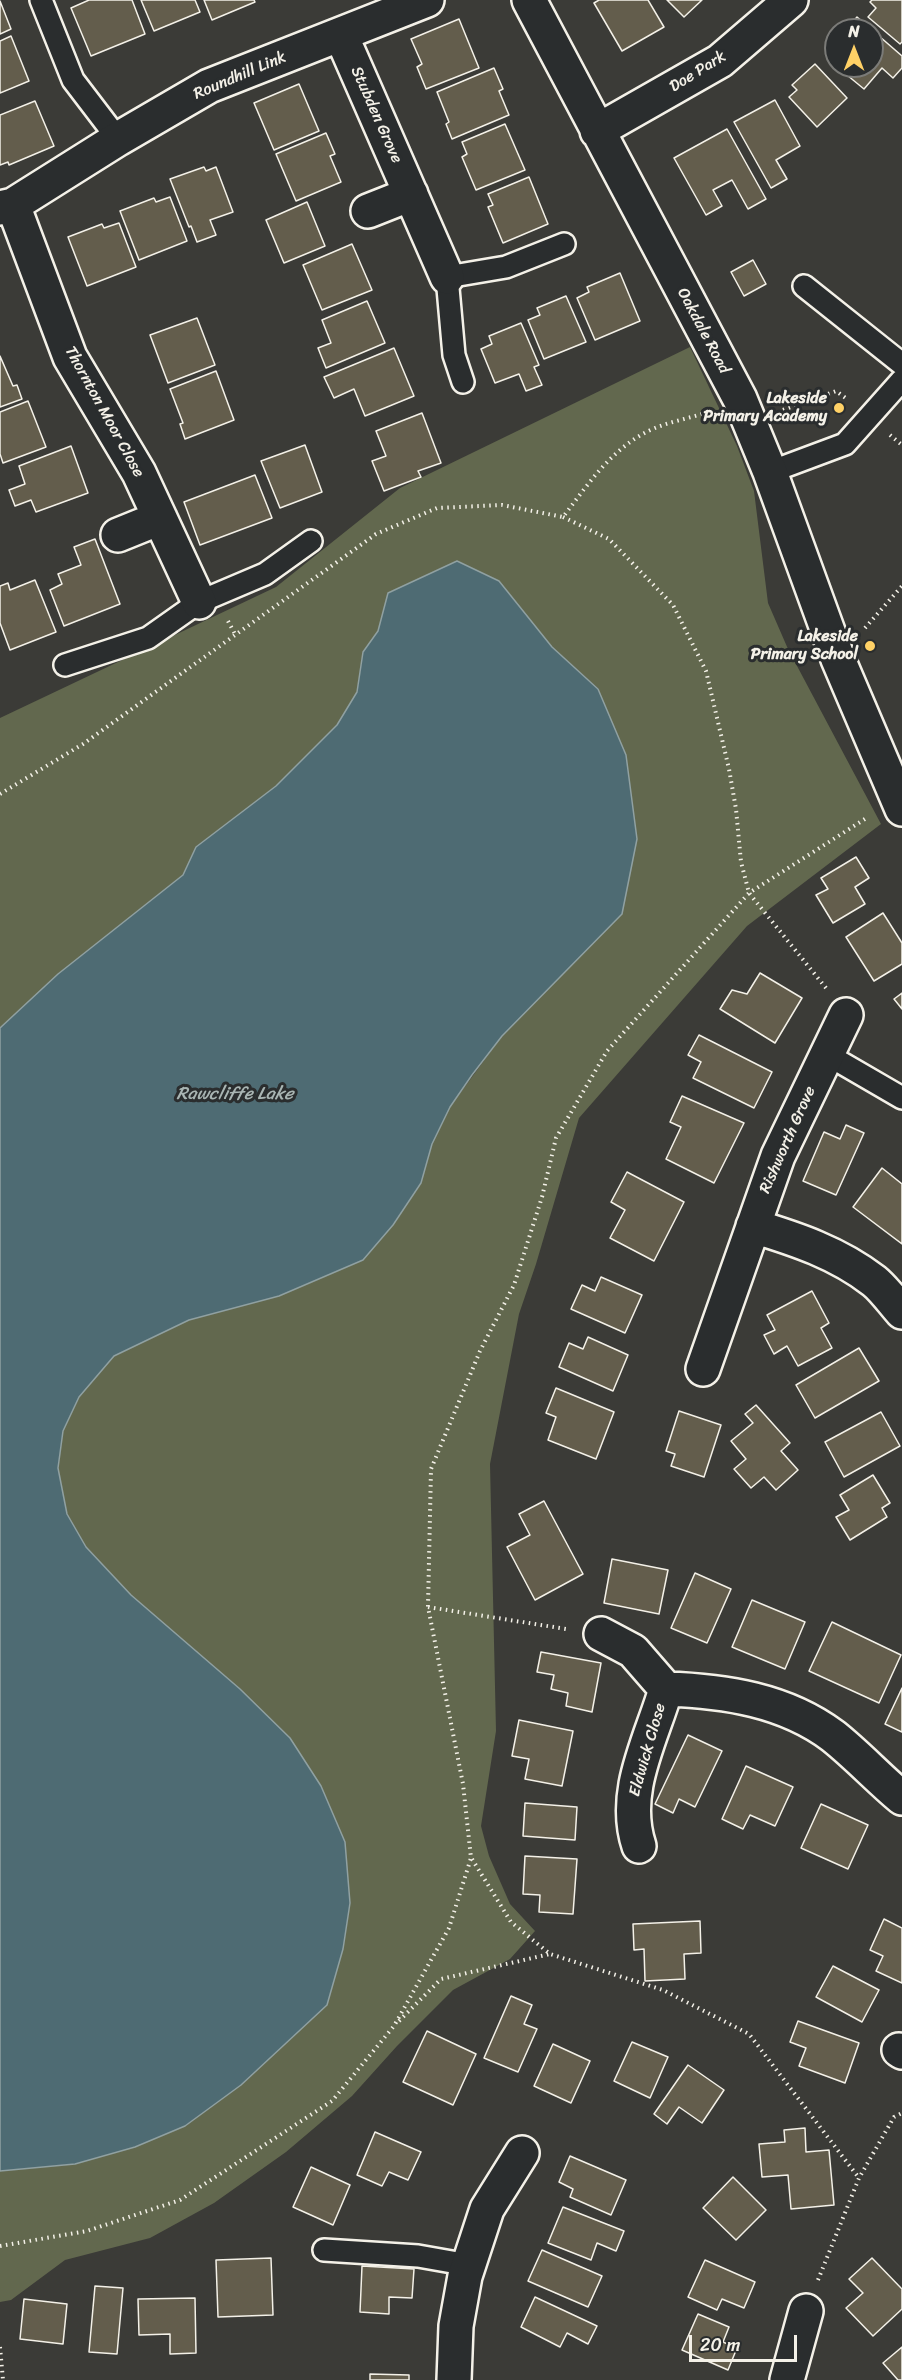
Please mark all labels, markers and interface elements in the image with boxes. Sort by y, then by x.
text: N [848,17,860,46]
north arrow [824,18,884,78]
street label: Doe Park [666,47,730,97]
street label: Roundhill Link [191,48,289,104]
street label: Stubden Grove [346,64,406,166]
street label: Oakdale Road [672,285,734,377]
street label: Thornton Moor Close [60,343,148,481]
place label: Lakeside Primary Academy [703,389,827,427]
marker: Lakeside Primary Academy [832,401,846,415]
place label: Lakeside Primary School [751,627,858,665]
marker: Lakeside Primary School [863,639,877,653]
water label: Rawcliffe Lake [177,1083,293,1105]
street label: Rishworth Grove [756,1083,820,1197]
street label: Eldwick Close [626,1701,670,1799]
scale bar [692,2323,800,2361]
text: 20 m [700,2329,740,2361]

